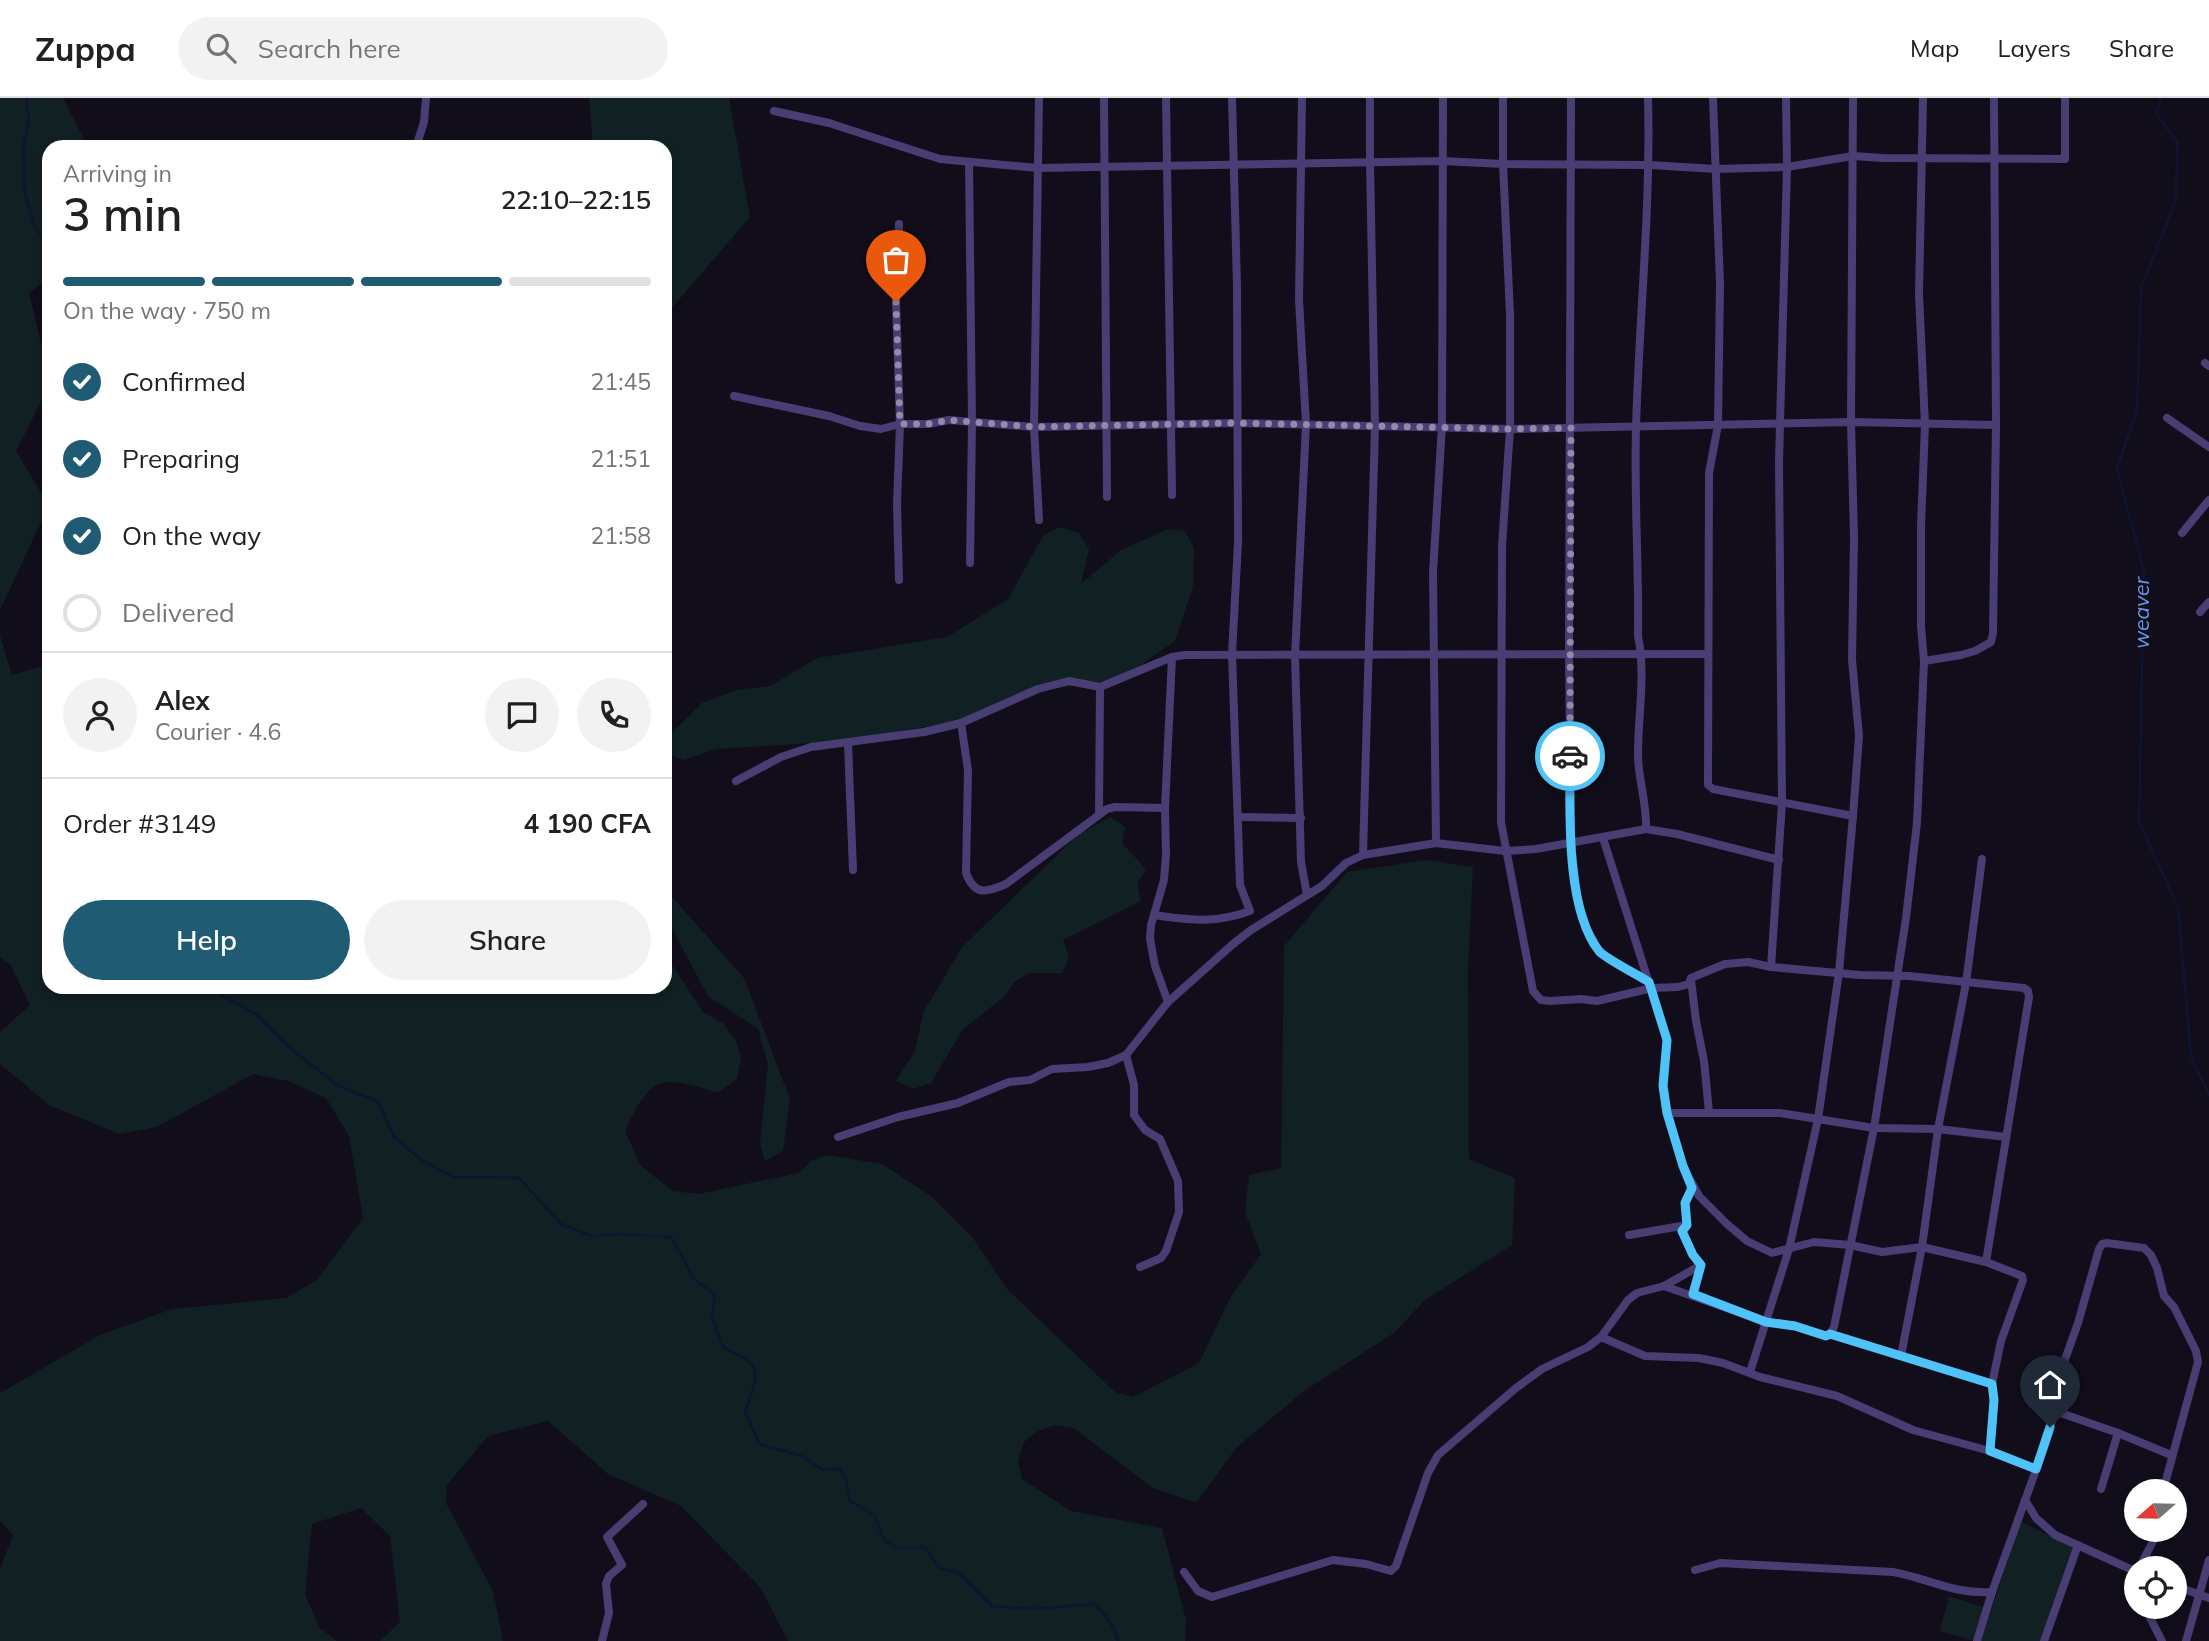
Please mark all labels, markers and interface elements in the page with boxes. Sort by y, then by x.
search box [178,17,668,80]
text: Zuppa [35,28,136,69]
icon: search [202,29,240,67]
text: Search here [258,32,401,65]
text: Map [1910,33,1959,63]
text: Layers [1997,33,2071,63]
text: Share [2109,33,2174,63]
text: Arriving in [63,159,172,188]
text: 22:10–22:15 [501,183,651,216]
text: 3 min [63,185,182,243]
pin [866,230,926,302]
icon: bag [877,241,915,279]
text: On the way · 750 m [63,296,271,325]
icon: check [63,363,101,401]
text: Confirmed [122,365,246,398]
text: 21:45 [591,367,651,396]
icon: check [63,440,101,478]
text: Preparing [122,442,240,475]
text: 21:51 [591,444,651,473]
icon: check [63,517,101,555]
text: On the way [122,519,261,552]
text: 21:58 [591,521,651,550]
water label: weaver [2128,576,2154,649]
text: Delivered [122,596,235,629]
button: person [63,678,137,752]
button: chat [485,678,559,752]
button: phone [577,678,651,752]
text: Alex [155,684,210,717]
text: Courier · 4.6 [155,717,281,746]
courier [1535,721,1605,791]
icon: car [1551,737,1589,775]
text: Order #3149 [63,807,216,840]
text: 4 190 CFA [524,807,651,840]
button: Help [63,900,350,980]
button: Share [364,900,651,980]
pin [2020,1355,2080,1427]
icon: home [2031,1366,2069,1404]
north arrow [2124,1479,2188,1542]
map controls [2124,1479,2187,1619]
button: locate [2124,1556,2187,1619]

